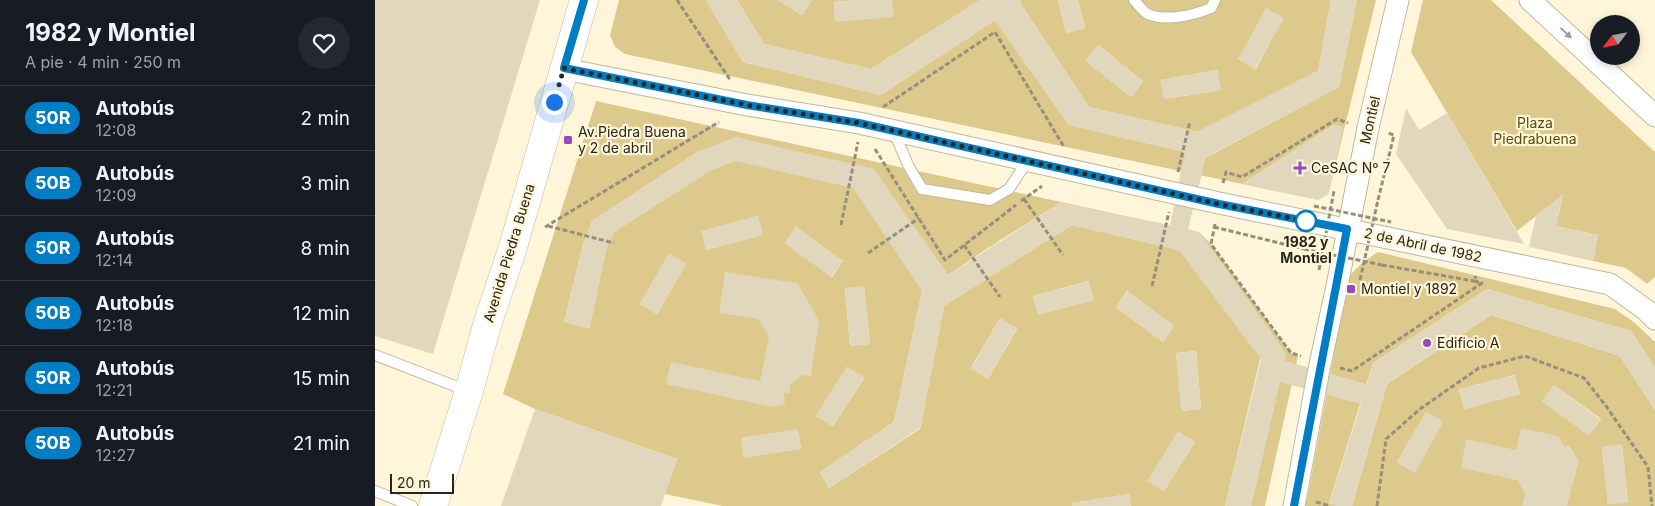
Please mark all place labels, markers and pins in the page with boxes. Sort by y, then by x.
place label: Av.Piedra Buena y 2 de abril [578,123,686,156]
marker: Av.Piedra Buena y 2 de abril [562,134,574,146]
place label: CeSAC Nº 7 [1311,159,1391,176]
marker: CeSAC Nº 7 [1293,161,1307,175]
marker: 1982 y Montiel [1295,210,1317,232]
place label: 1982 y Montiel [1280,233,1332,266]
place label: Montiel y 1892 [1361,280,1457,297]
marker: Montiel y 1892 [1345,283,1357,295]
place label: Edificio A [1437,334,1500,351]
marker: Edificio A [1421,337,1433,349]

